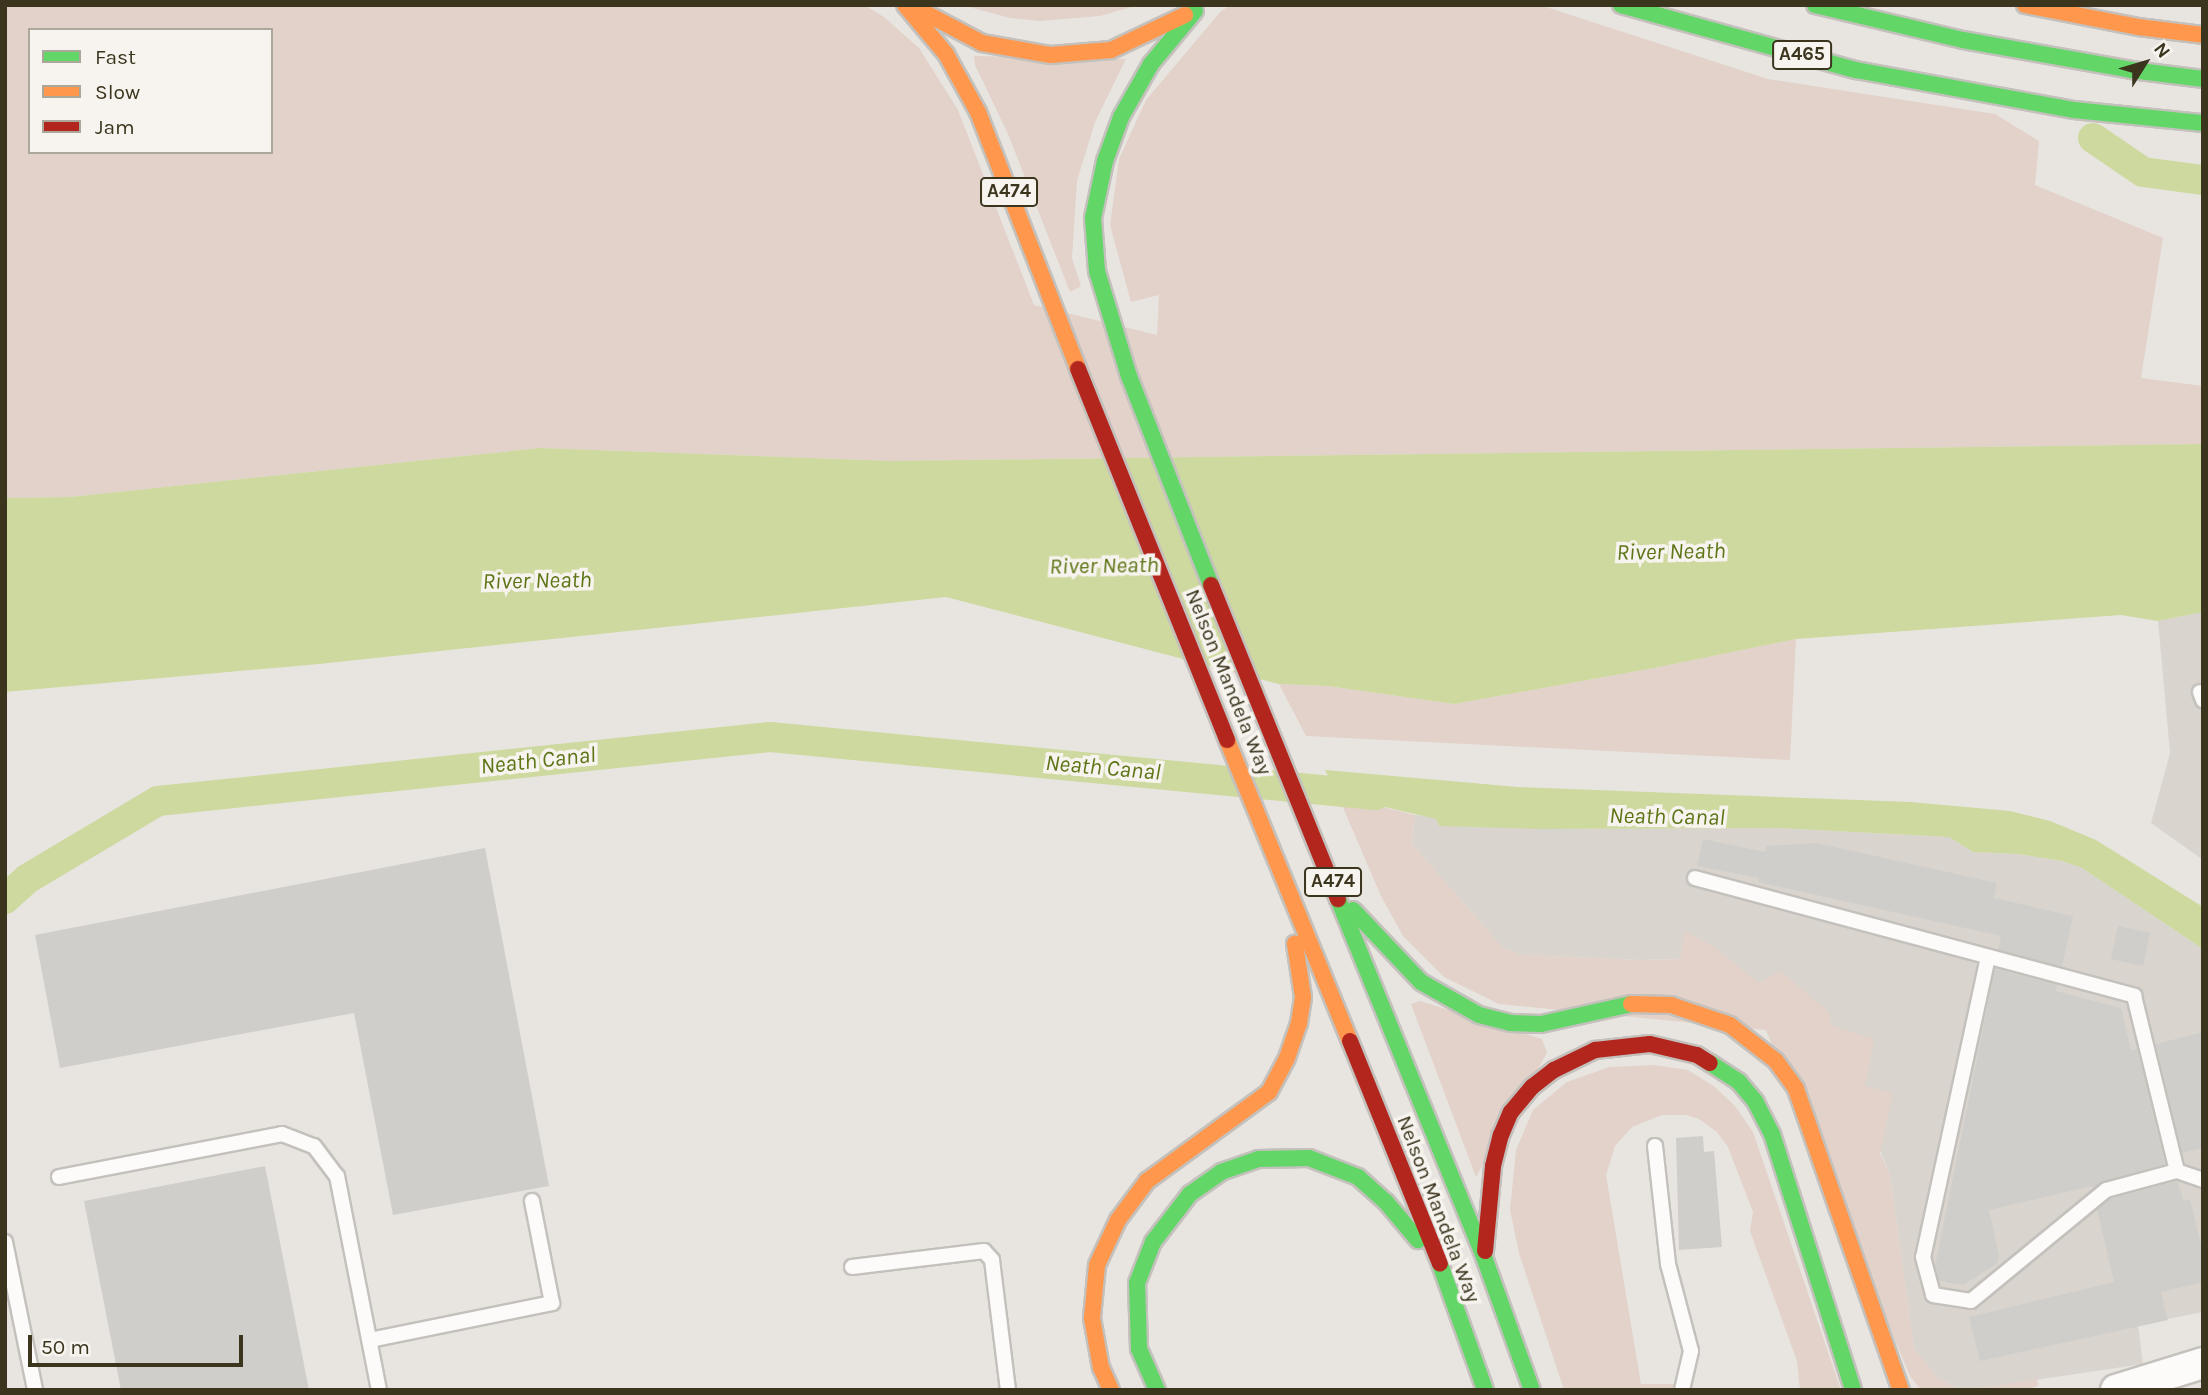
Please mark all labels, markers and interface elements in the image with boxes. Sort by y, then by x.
legend [28,28,273,154]
north arrow [2110,28,2180,98]
text: N [2149,38,2175,62]
road number: A465 [1770,40,1834,70]
text: Fast [95,45,136,69]
text: Slow [95,80,140,104]
text: Jam [95,115,135,139]
road number: A474 [979,176,1039,208]
water label: River Neath [1616,537,1726,567]
water label: River Neath [1049,551,1159,581]
water label: River Neath [482,566,592,596]
street label: Nelson Mandela Way [1180,585,1278,779]
water label: Neath Canal [479,741,597,781]
water label: Neath Canal [1044,749,1162,787]
water label: Neath Canal [1609,802,1725,832]
road number: A474 [1303,866,1363,898]
street label: Nelson Mandela Way [1392,1112,1486,1306]
scale bar [32,1322,247,1366]
text: 50 m [41,1335,90,1359]

